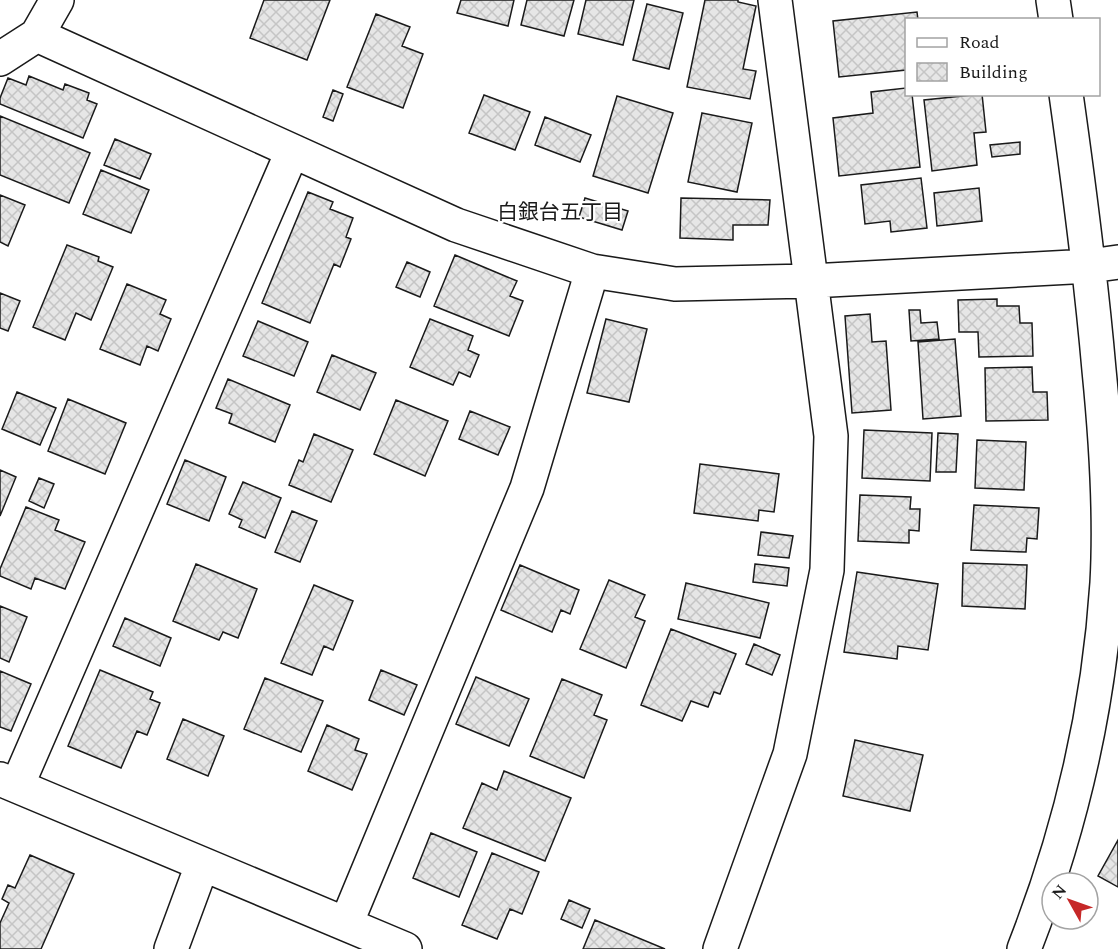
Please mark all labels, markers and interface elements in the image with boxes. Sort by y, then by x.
legend [905,18,1100,96]
text: Road [959,29,1000,56]
text: Building [959,59,1028,86]
district label: 白銀台五丁目 [497,197,623,229]
north arrow [1040,871,1100,931]
text: N [1046,879,1073,905]

